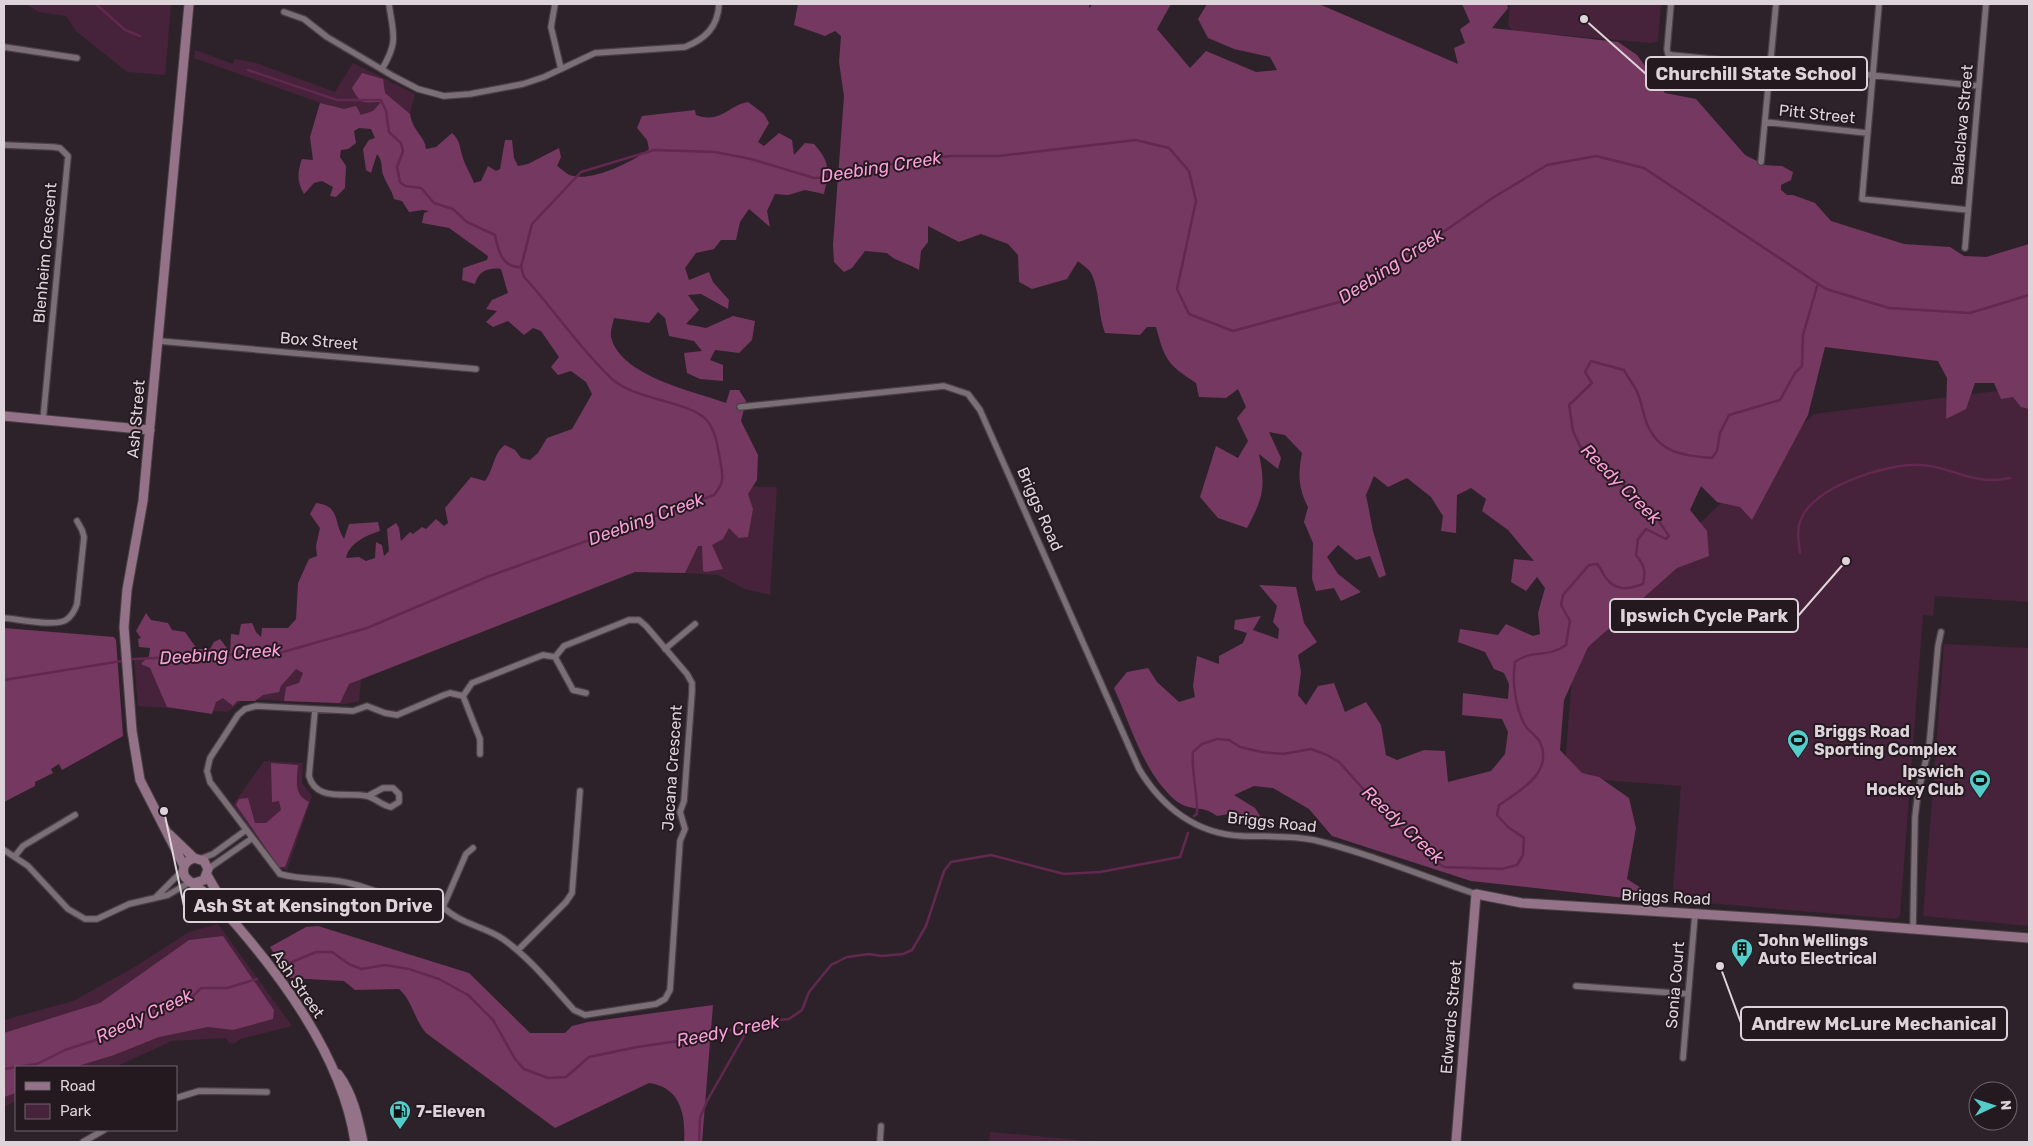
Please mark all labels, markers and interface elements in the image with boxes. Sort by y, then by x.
callout: Churchill State School [1646,57,1867,90]
text: Churchill State School [1656,63,1856,85]
street label: Balaclava Street [1947,64,1977,186]
street label: Pitt Street [1778,101,1856,127]
water label: Deebing Creek [819,146,944,187]
street label: Blenheim Crescent [29,182,61,324]
water label: Deebing Creek [1334,223,1449,308]
street label: Box Street [279,328,359,354]
street label: Ash Street [123,379,149,459]
water label: Reedy Creek [1576,439,1666,529]
street label: Briggs Road [1013,464,1067,554]
water label: Deebing Creek [585,488,708,550]
callout: Ipswich Cycle Park [1610,599,1798,632]
text: Ipswich Cycle Park [1620,605,1788,627]
water label: Deebing Creek [158,639,282,669]
street label: Jacana Crescent [658,704,686,832]
place label: Briggs Road Sporting Complex [1814,722,1957,759]
sports icon: Briggs Road Sporting Complex [1786,728,1810,759]
place label: Ipswich Hockey Club [1866,762,1964,799]
sports icon: Ipswich Hockey Club [1968,768,1992,799]
water label: Reedy Creek [1357,781,1449,869]
street label: Briggs Road [1226,808,1318,836]
street label: Briggs Road [1621,885,1711,909]
callout: Ash St at Kensington Drive [184,889,443,922]
text: Ash St at Kensington Drive [193,895,433,917]
place label: John Wellings Auto Electrical [1758,931,1877,968]
building icon: John Wellings Auto Electrical [1730,937,1754,968]
street label: Sonia Court [1662,941,1688,1029]
street label: Ash Street [268,946,328,1022]
street label: Edwards Street [1437,959,1465,1075]
water label: Reedy Creek [92,984,197,1048]
callout: Andrew McLure Mechanical [1741,1007,2007,1040]
water label: Reedy Creek [675,1010,782,1052]
text: Andrew McLure Mechanical [1752,1013,1996,1035]
legend [15,1066,178,1131]
text: Road [60,1077,96,1095]
north arrow [1968,1081,2018,1131]
fuel station icon: 7-Eleven [388,1099,412,1130]
text: N [1997,1100,2014,1111]
text: Park [60,1102,91,1120]
place label: 7-Eleven [416,1102,485,1121]

